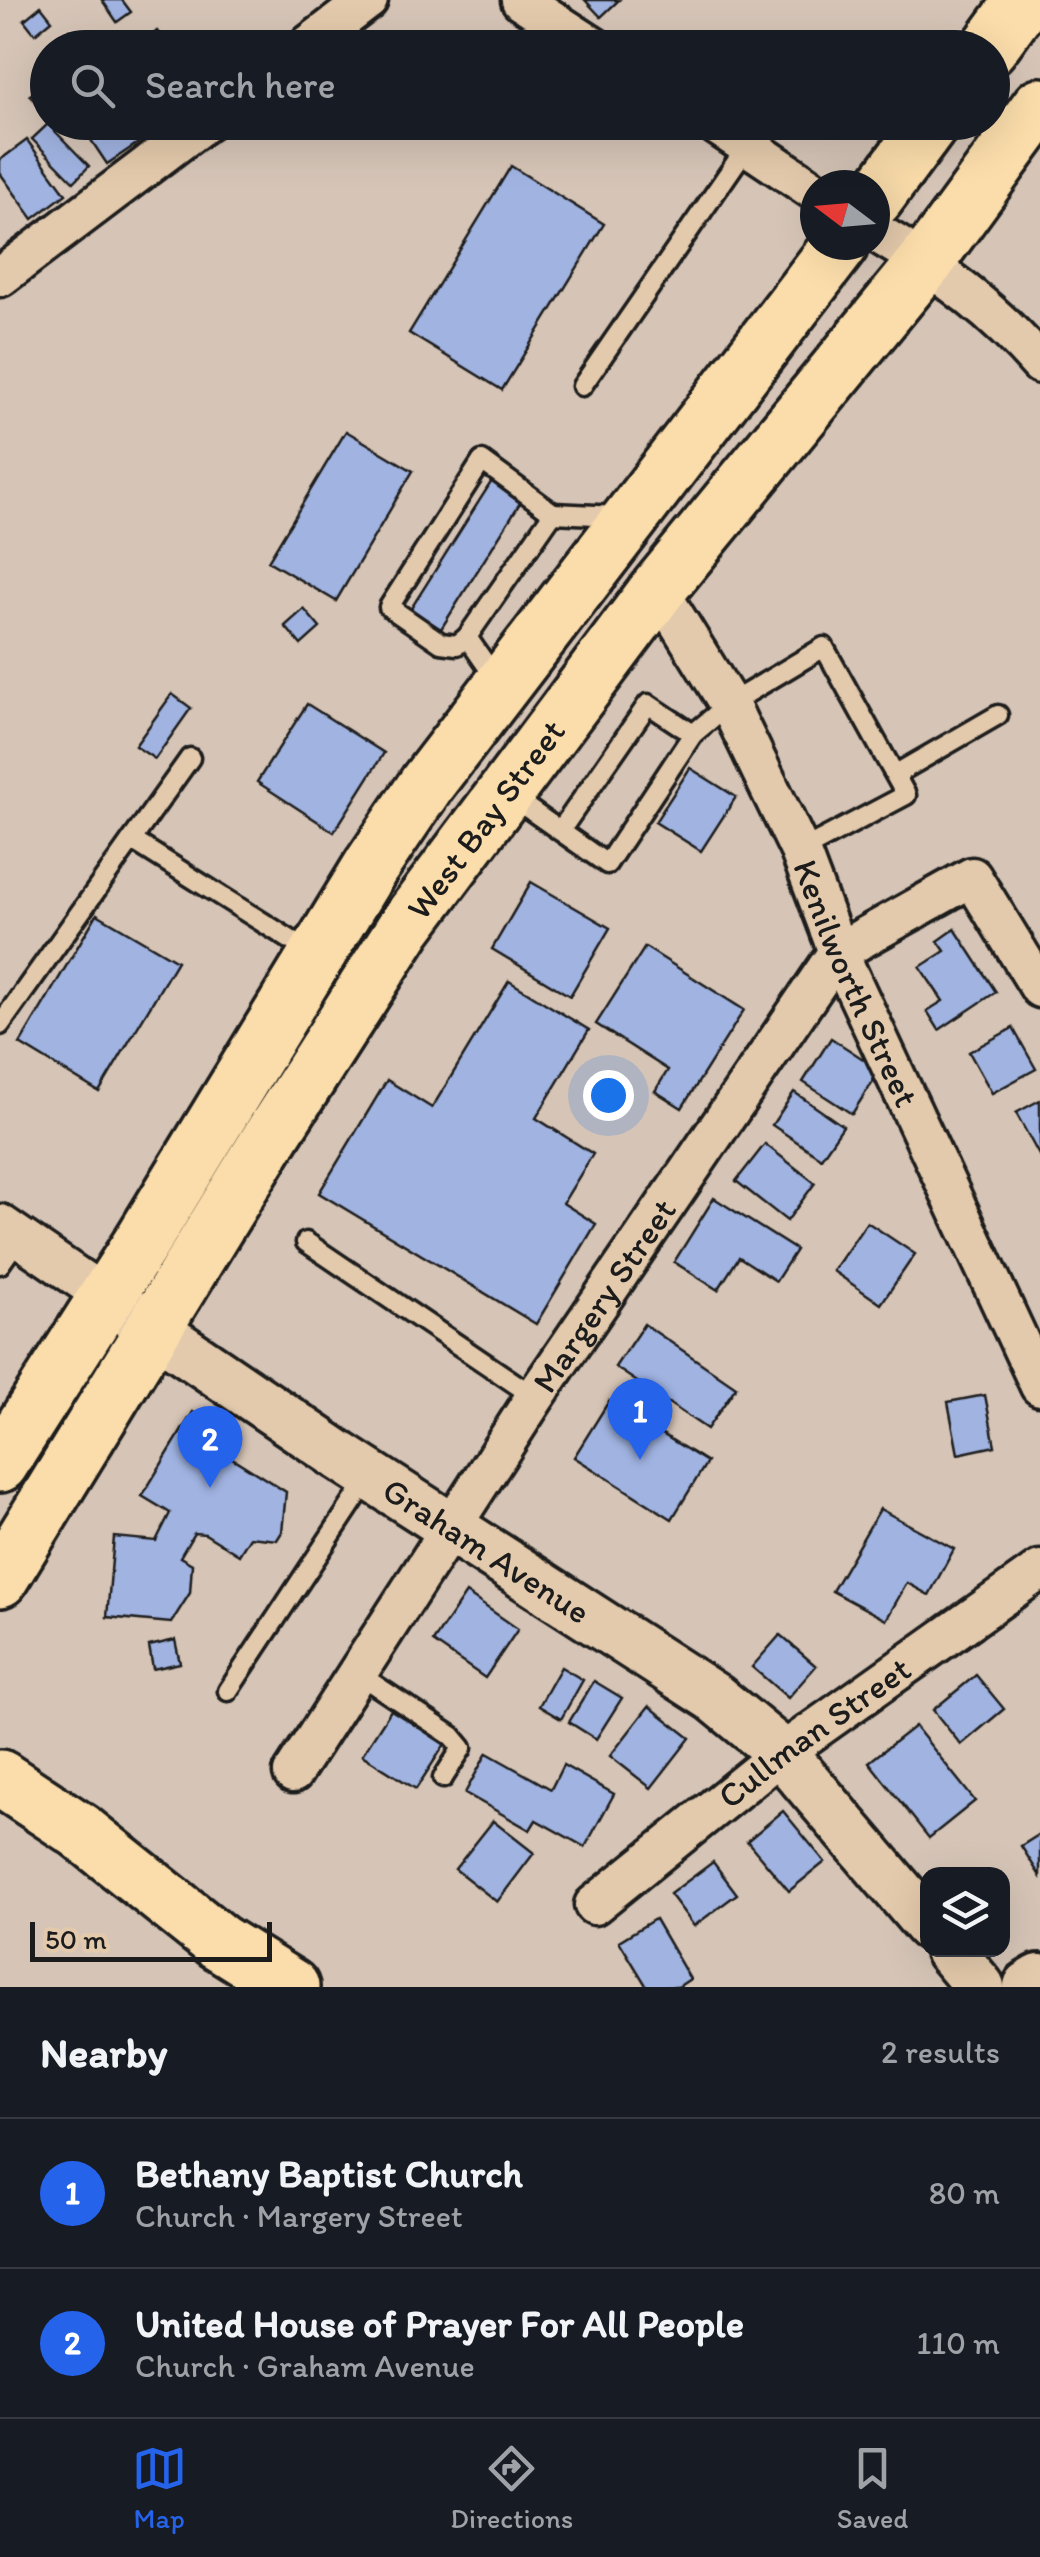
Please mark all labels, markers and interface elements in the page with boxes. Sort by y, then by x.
search box [30,30,1010,140]
icon: search [65,58,120,113]
text: Search here [145,62,336,108]
north arrow [800,170,890,260]
street label: West Bay Street [397,711,574,927]
street label: Kenilworth Street [784,854,928,1113]
your location [583,1070,634,1121]
street label: Margery Street [523,1190,685,1400]
pin: 1 [608,1378,672,1460]
pin: 2 [178,1406,242,1488]
street label: Graham Avenue [375,1468,598,1633]
street label: Cullman Street [709,1647,919,1817]
map controls [920,1867,1010,1957]
button: layers [920,1867,1010,1957]
scale bar [30,1917,272,1962]
text: 50 m [45,1922,107,1956]
text: Nearby [40,2027,167,2078]
text: 2 results [881,2033,1000,2071]
text: Bethany Baptist Church [135,2151,523,2197]
text: 1 [65,2174,80,2212]
text: 80 m [929,2174,1000,2212]
text: Church · Margery Street [135,2197,463,2235]
text: United House of Prayer For All People [135,2301,744,2347]
text: 2 [64,2324,81,2362]
text: 110 m [916,2324,1000,2362]
text: Church · Graham Avenue [135,2347,475,2385]
tab: Map [132,2441,187,2535]
tab: Directions [450,2441,573,2535]
tab: Saved [837,2441,908,2535]

